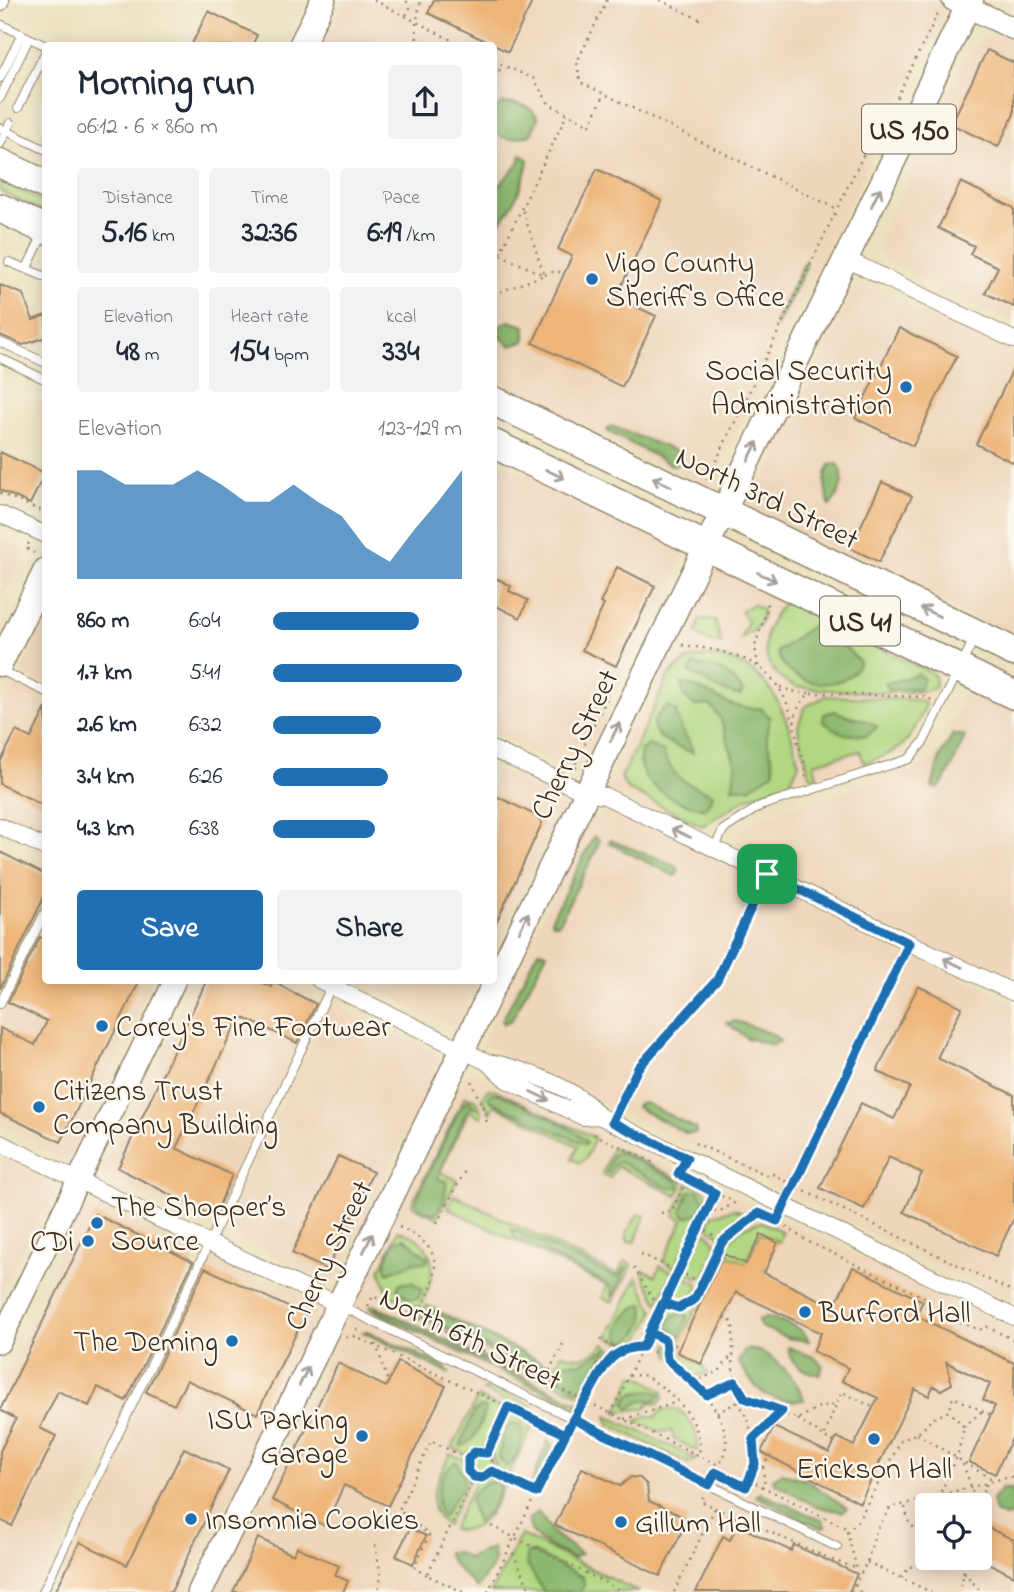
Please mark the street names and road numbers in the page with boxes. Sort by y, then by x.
road number: US 150 [862,104,956,154]
street label: North 3rd Street [668,436,866,563]
road number: US 41 [820,596,900,646]
street label: Cherry Street [521,663,632,828]
street label: Cherry Street [275,1174,386,1339]
street label: North 6th Street [371,1278,568,1404]

